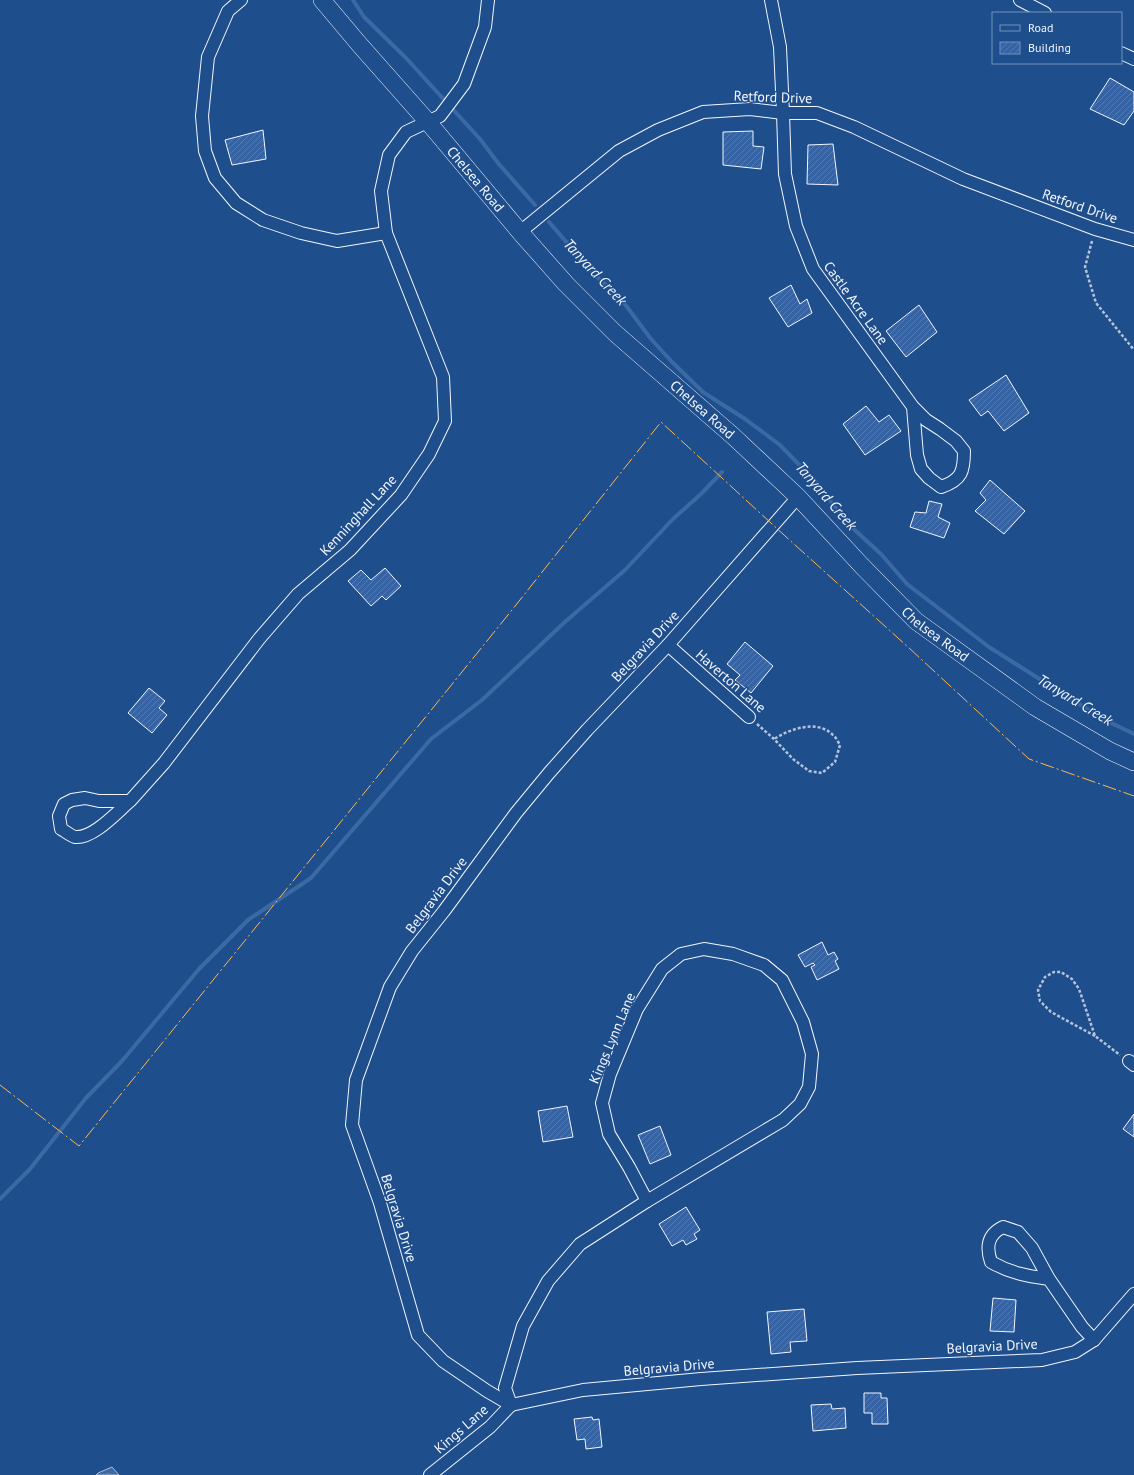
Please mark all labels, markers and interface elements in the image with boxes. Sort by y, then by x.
legend [992,12,1122,64]
text: Road [1028,20,1053,35]
text: Building [1028,40,1071,55]
street label: Retford Drive [733,87,813,107]
street label: Chelsea Road [443,142,508,216]
street label: Retford Drive [1040,185,1120,227]
water label: Tanyard Creek [559,234,632,310]
street label: Castle Acre Lane [820,258,892,348]
street label: Chelsea Road [666,376,739,443]
water label: Tanyard Creek [791,457,862,535]
street label: Kenninghall Lane [316,471,400,559]
street label: Chelsea Road [898,603,973,665]
street label: Belgravia Drive [607,607,683,685]
street label: Haverton Lane [692,646,770,716]
water label: Tanyard Creek [1034,670,1118,730]
street label: Belgravia Drive [401,853,471,937]
street label: Kings Lynn Lane [585,990,639,1086]
street label: Belgravia Drive [377,1172,421,1264]
street label: Belgravia Drive [946,1335,1038,1357]
street label: Belgravia Drive [623,1354,715,1380]
street label: Kings Lane [430,1401,492,1457]

